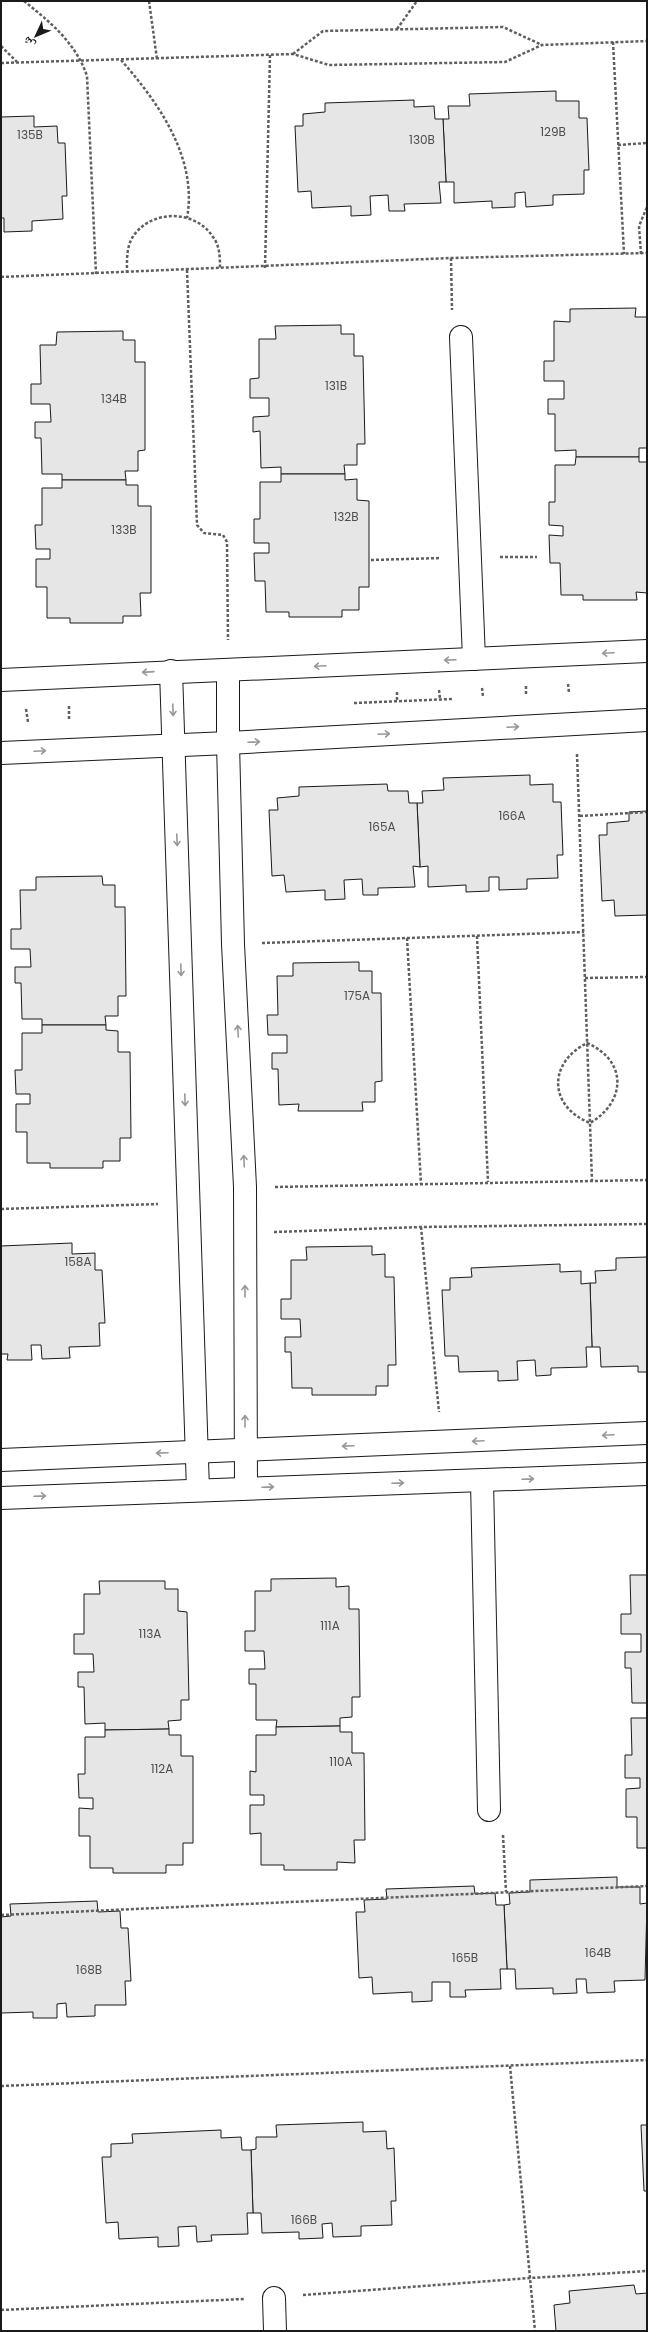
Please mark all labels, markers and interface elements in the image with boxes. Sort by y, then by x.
north arrow [16,16,56,56]
text: ش [19,33,39,53]
house number: 129B [540,123,566,140]
house number: 135B [17,126,43,143]
house number: 130B [409,131,435,148]
house number: 131B [325,377,347,394]
house number: 134B [101,390,127,407]
house number: 132B [333,508,359,525]
house number: 133B [111,521,137,538]
one-way arrow [602,649,615,657]
one-way arrow [444,656,457,664]
one-way arrow [314,662,327,669]
one-way arrow [142,669,155,676]
one-way arrow [169,703,176,716]
one-way arrow [506,723,519,731]
one-way arrow [377,731,390,738]
one-way arrow [247,738,260,745]
one-way arrow [33,748,46,755]
house number: 166A [498,807,526,824]
house number: 165A [368,818,396,835]
one-way arrow [173,833,181,846]
one-way arrow [177,963,185,976]
house number: 175A [344,987,370,1004]
one-way arrow [234,1025,241,1038]
one-way arrow [182,1093,189,1106]
one-way arrow [240,1155,247,1168]
house number: 158A [64,1253,92,1270]
one-way arrow [241,1285,249,1298]
one-way arrow [241,1415,249,1428]
one-way arrow [602,1431,615,1438]
one-way arrow [472,1437,485,1445]
one-way arrow [342,1442,355,1450]
one-way arrow [156,1449,169,1457]
one-way arrow [521,1475,534,1483]
one-way arrow [391,1479,404,1487]
one-way arrow [261,1483,274,1491]
one-way arrow [33,1493,46,1500]
house number: 111A [320,1617,340,1634]
house number: 113A [139,1625,161,1642]
house number: 110A [329,1753,353,1770]
house number: 112A [151,1760,173,1777]
house number: 164B [585,1944,611,1961]
house number: 165B [452,1949,478,1966]
house number: 168B [76,1961,102,1978]
house number: 166B [291,2211,317,2228]

